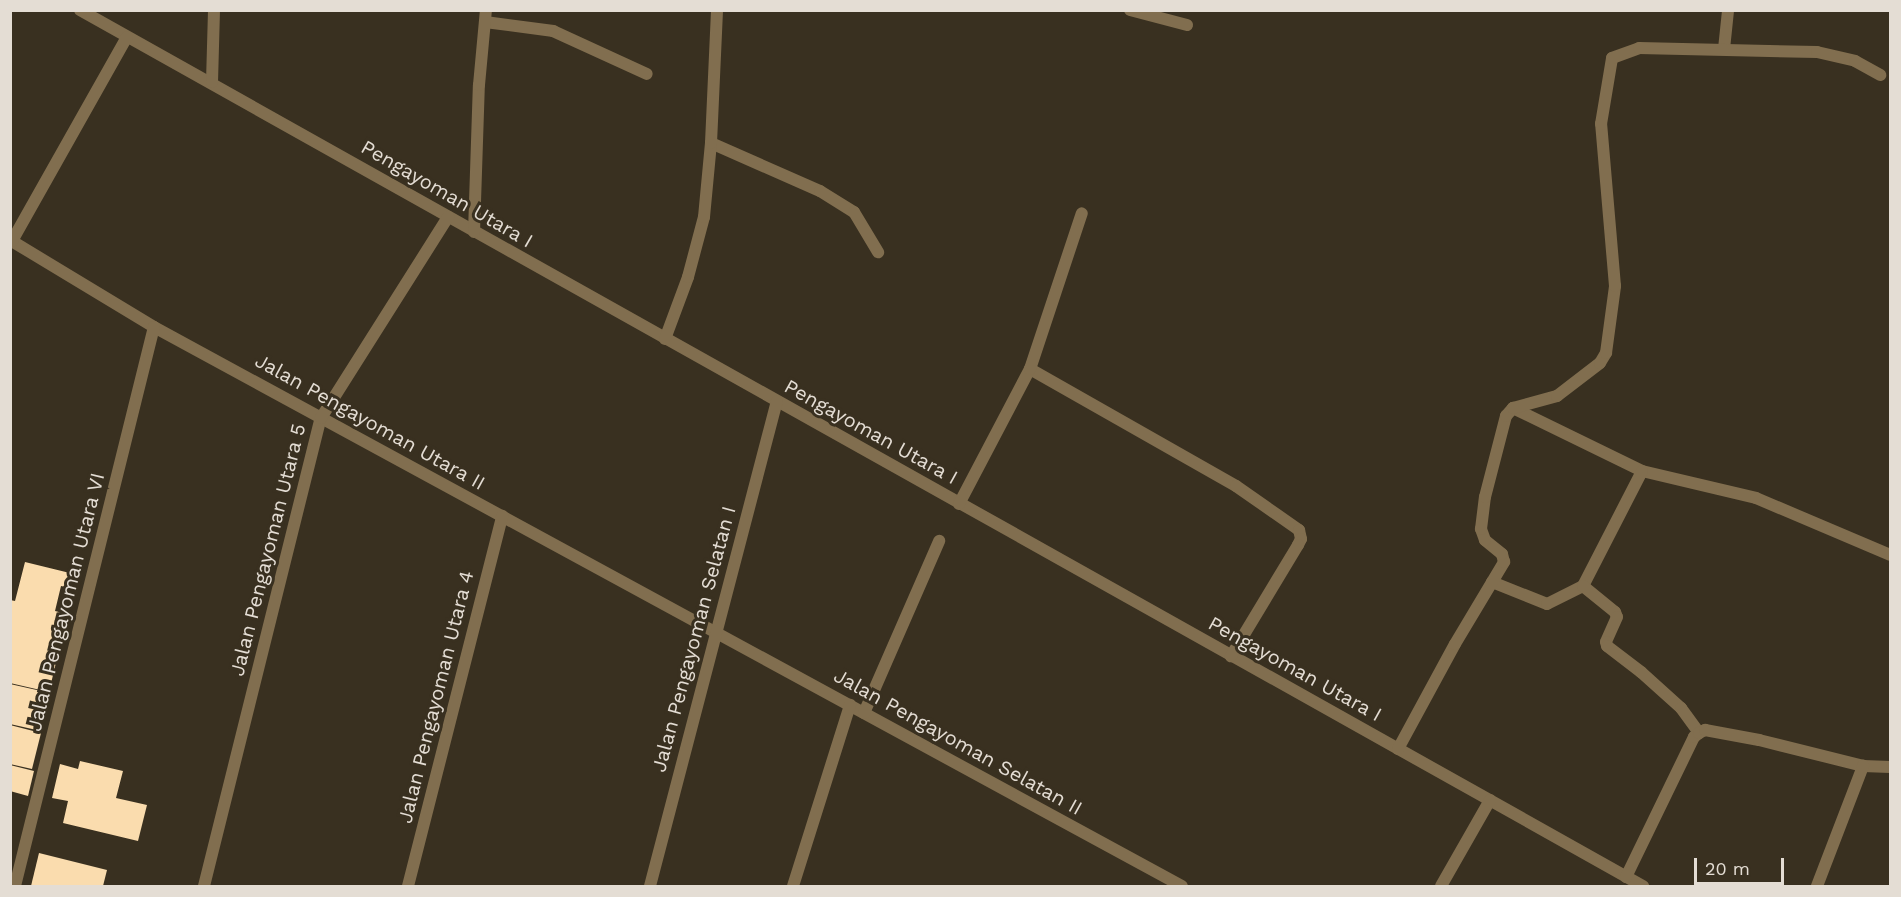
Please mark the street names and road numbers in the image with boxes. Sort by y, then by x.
street label: Pengayoman Utara I [357,135,537,253]
street label: Jalan Pengayoman Utara II [251,349,489,495]
street label: Pengayoman Utara I [780,374,962,490]
street label: Jalan Pengayoman Utara 5 [225,421,311,679]
street label: Jalan Pengayoman Utara VI [22,470,110,734]
street label: Jalan Pengayoman Selatan I [647,503,741,775]
street label: Jalan Pengayoman Utara 4 [393,568,479,826]
street label: Pengayoman Utara I [1204,611,1386,727]
street label: Jalan Pengayoman Selatan II [830,664,1086,820]

